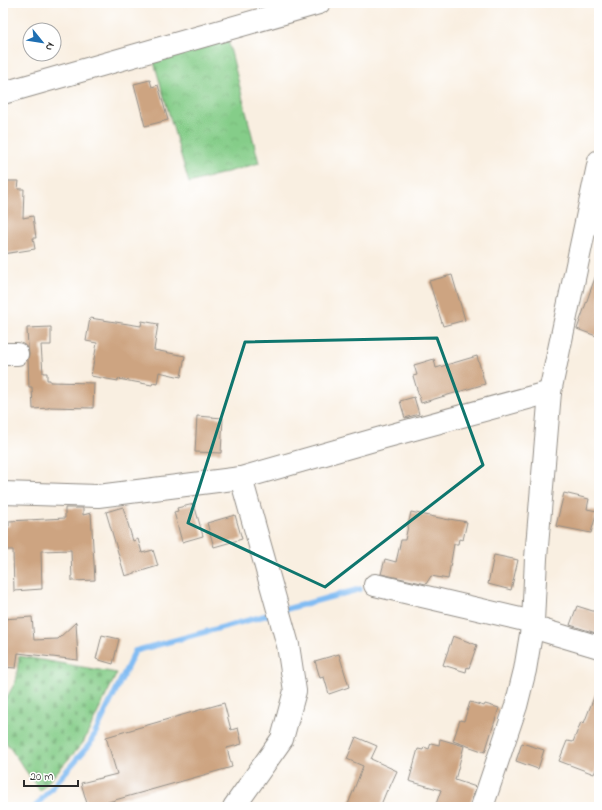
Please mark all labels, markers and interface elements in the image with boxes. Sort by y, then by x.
north arrow [22,22,62,62]
text: N [41,39,59,54]
scale bar [24,762,78,788]
text: 20 m [30,768,53,786]

